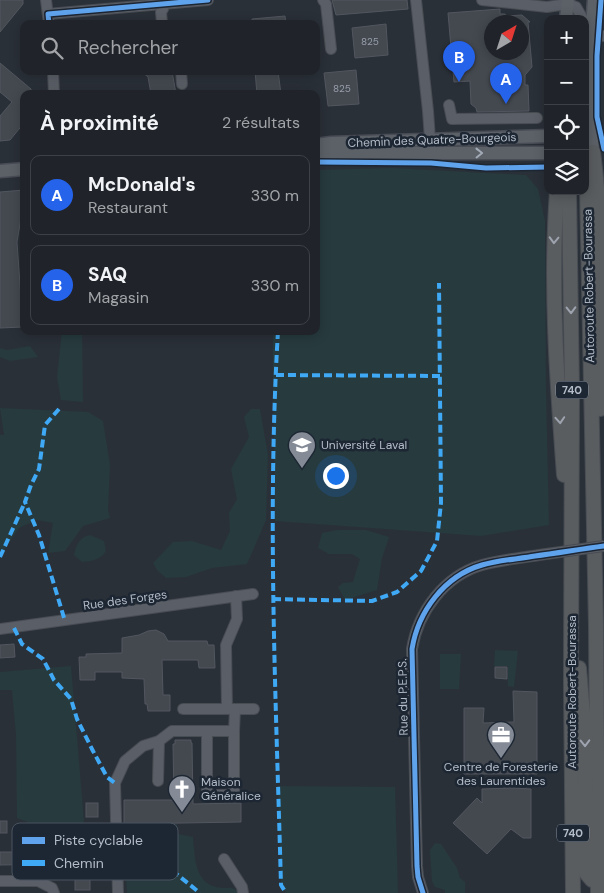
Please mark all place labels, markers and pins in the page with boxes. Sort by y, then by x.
pin: B [443,41,475,82]
pin: A [490,63,522,104]
school or university icon: Université Laval [287,430,317,469]
place label: Université Laval [321,437,407,453]
office icon: Centre de Foresterie des Laurentides [486,720,516,759]
place label: Centre de Foresterie des Laurentides [444,759,558,789]
church icon: Maison Généralice [167,774,197,813]
place label: Maison Généralice [201,774,261,804]

